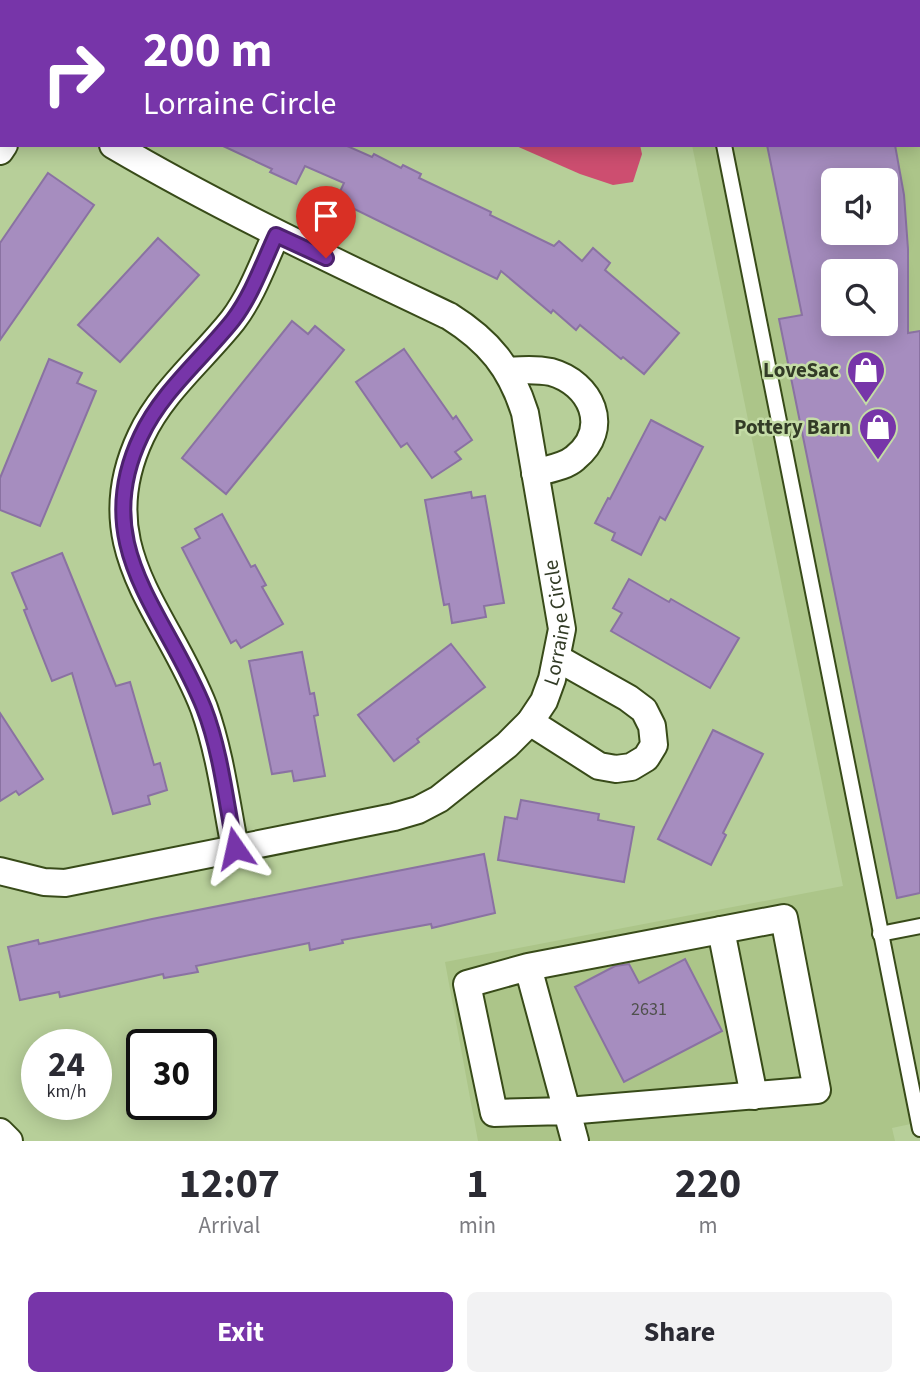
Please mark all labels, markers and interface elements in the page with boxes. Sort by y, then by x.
text: 200 m [143,16,272,86]
icon: right [28,28,119,119]
text: Lorraine Circle [143,81,336,127]
map controls [821,168,898,336]
button: sound [821,168,898,245]
pin [296,186,356,258]
icon: arrive [307,197,345,235]
button: search [821,259,898,336]
shop icon: LoveSac [845,349,887,404]
place label: LoveSac [763,355,839,385]
shop icon: Pottery Barn [857,406,899,461]
place label: Pottery Barn [734,412,851,442]
street label: Lorraine Circle [535,558,578,690]
position arrow [198,811,272,885]
house number: 2631 [631,997,667,1022]
speed limit sign: 30 [126,1029,217,1120]
text: 24 [48,1040,85,1090]
text: km/h [47,1079,86,1104]
text: 12:07 [179,1154,280,1214]
text: 1 [466,1154,488,1214]
text: 220 [675,1154,741,1214]
text: Arrival [198,1209,260,1242]
text: min [459,1209,496,1242]
text: m [698,1209,718,1242]
button: Exit [28,1292,453,1372]
button: Share [467,1292,892,1372]

